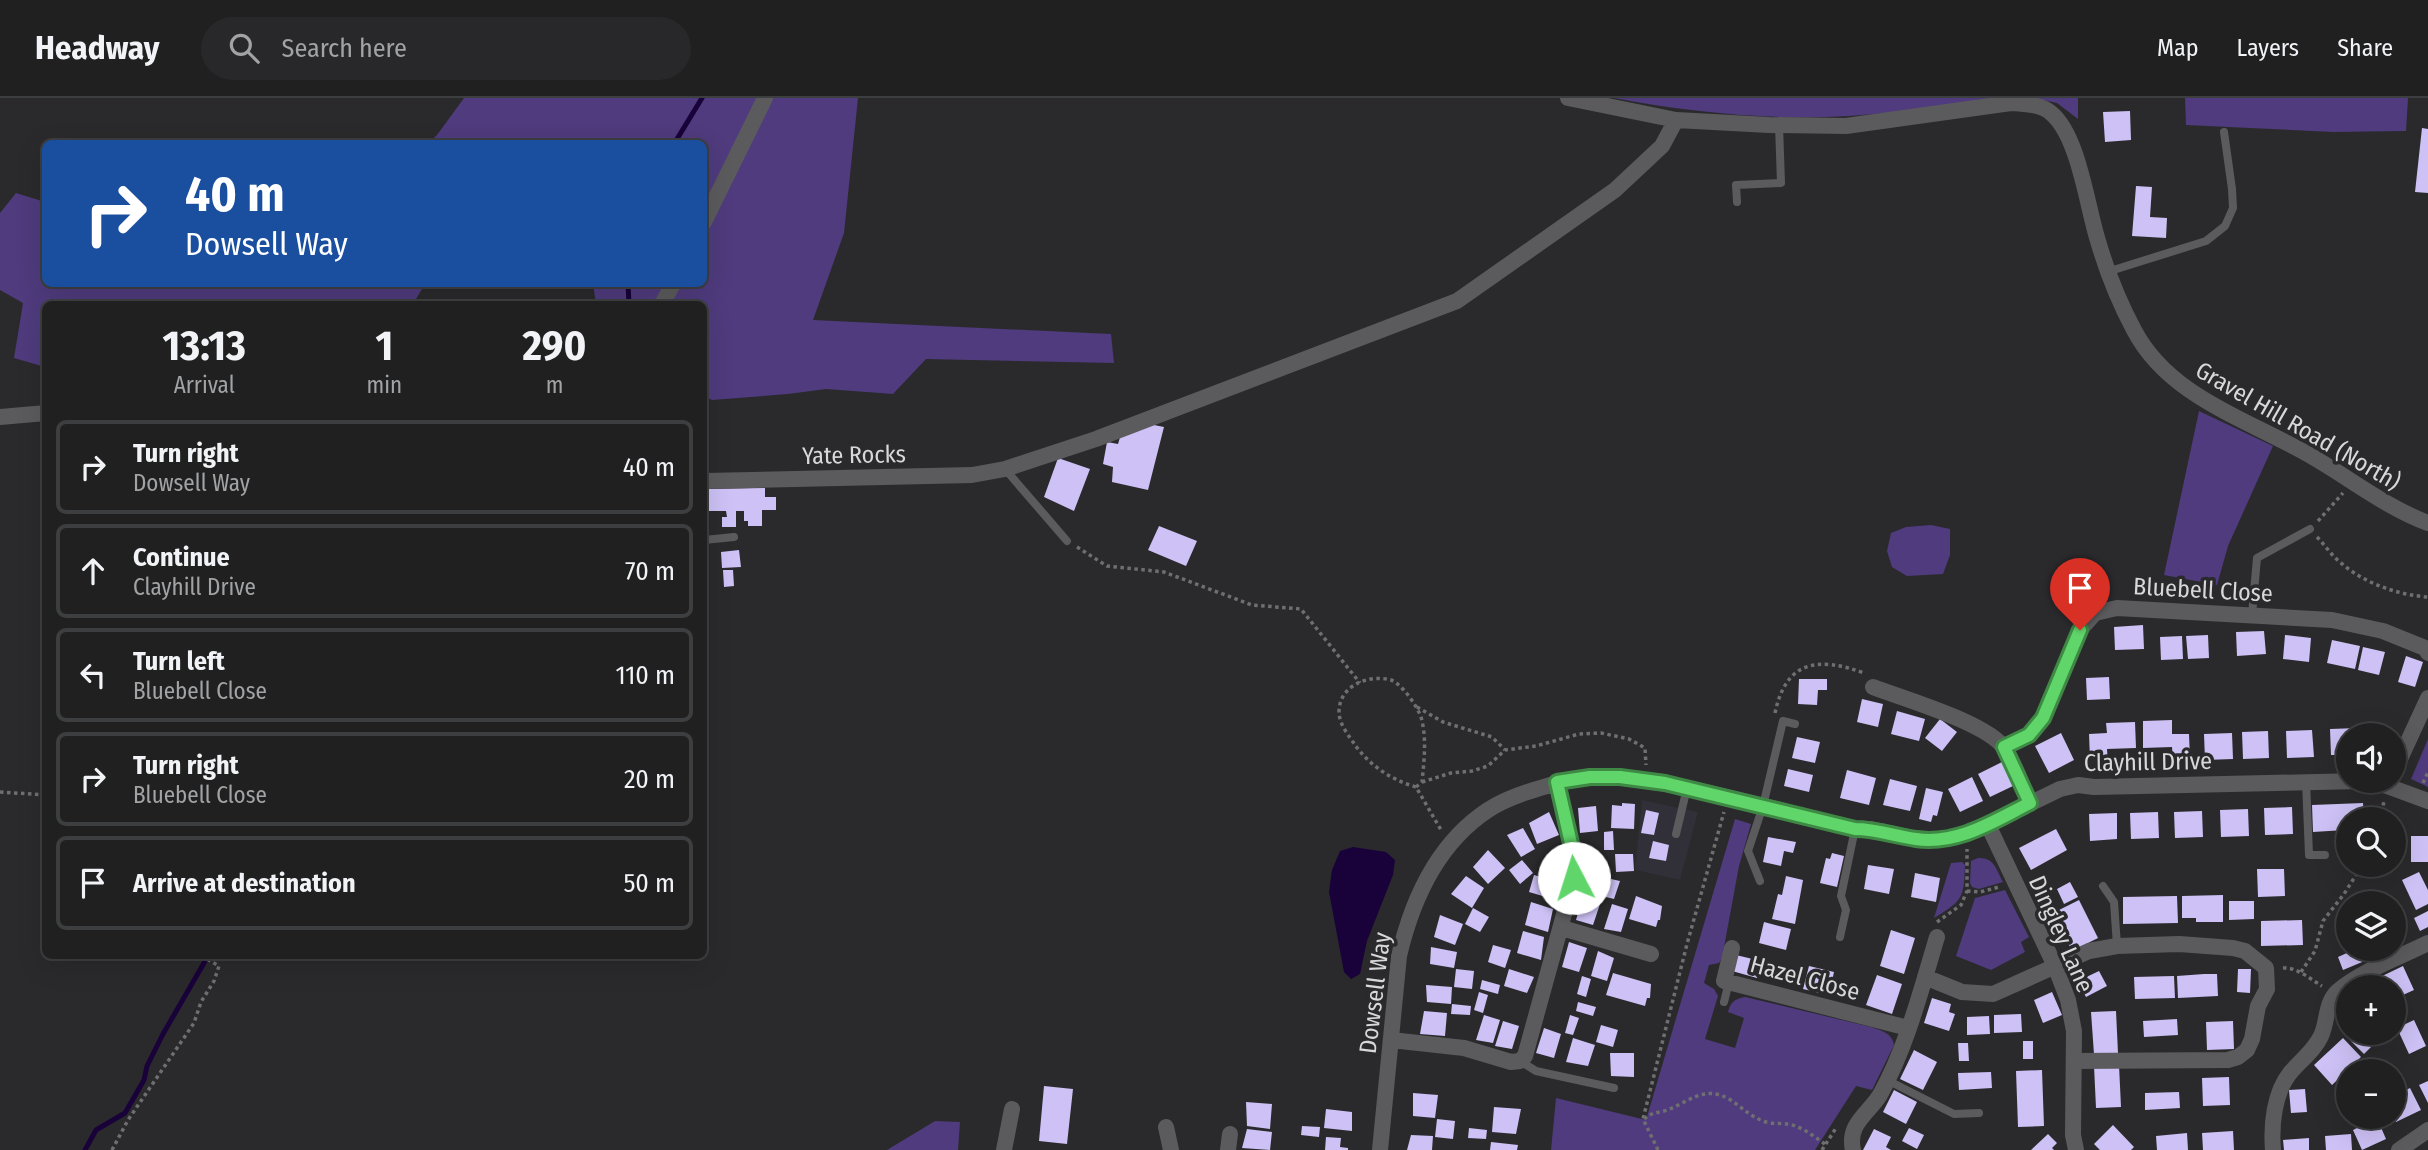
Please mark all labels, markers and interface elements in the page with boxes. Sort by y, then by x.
search box [201,17,691,80]
text: Headway [35,28,159,68]
icon: search [225,29,263,67]
text: Search here [281,33,407,64]
text: Map [2157,34,2199,62]
text: Layers [2237,34,2299,62]
text: Share [2337,34,2393,62]
text: 40 m [185,165,285,224]
icon: right [70,168,161,259]
text: Dowsell Way [185,225,348,263]
text: 13:13 [163,321,246,371]
text: 1 [375,321,393,371]
text: 290 [523,321,586,371]
street label: Gravel Hill Road (North) [2191,356,2405,496]
text: Arrival [174,371,235,399]
text: min [366,371,402,399]
text: m [546,371,563,399]
text: Turn right [133,438,239,469]
street label: Yate Rocks [802,440,906,470]
icon: right [74,448,112,486]
text: 40 m [623,452,675,483]
text: Dowsell Way [133,469,250,497]
text: Continue [133,542,230,573]
icon: ahead [74,552,112,590]
text: 70 m [625,556,675,587]
pin [2050,558,2110,630]
icon: arrive [2061,569,2099,607]
street label: Bluebell Close [2133,572,2273,608]
text: Clayhill Drive [133,573,256,601]
text: Turn left [133,646,225,677]
icon: left [74,656,112,694]
text: 110 m [615,660,675,691]
text: Bluebell Close [133,677,267,705]
map controls [2336,723,2406,1129]
button: sound [2336,723,2406,793]
street label: Clayhill Drive [2084,747,2212,777]
text: Turn right [133,750,239,781]
icon: right [74,760,112,798]
text: 20 m [624,764,675,795]
text: Bluebell Close [133,781,267,809]
button: search [2336,807,2406,877]
position arrow [1537,841,1611,915]
icon: arrive [74,864,112,902]
text: Arrive at destination [133,868,356,899]
text: 50 m [623,868,675,899]
street label: Dingley Lane [2023,871,2099,997]
button: layers [2336,891,2406,961]
street label: Dowsell Way [1354,930,1396,1055]
street label: Hazel Close [1747,950,1863,1006]
button: + [2336,975,2406,1045]
button: − [2336,1059,2406,1129]

